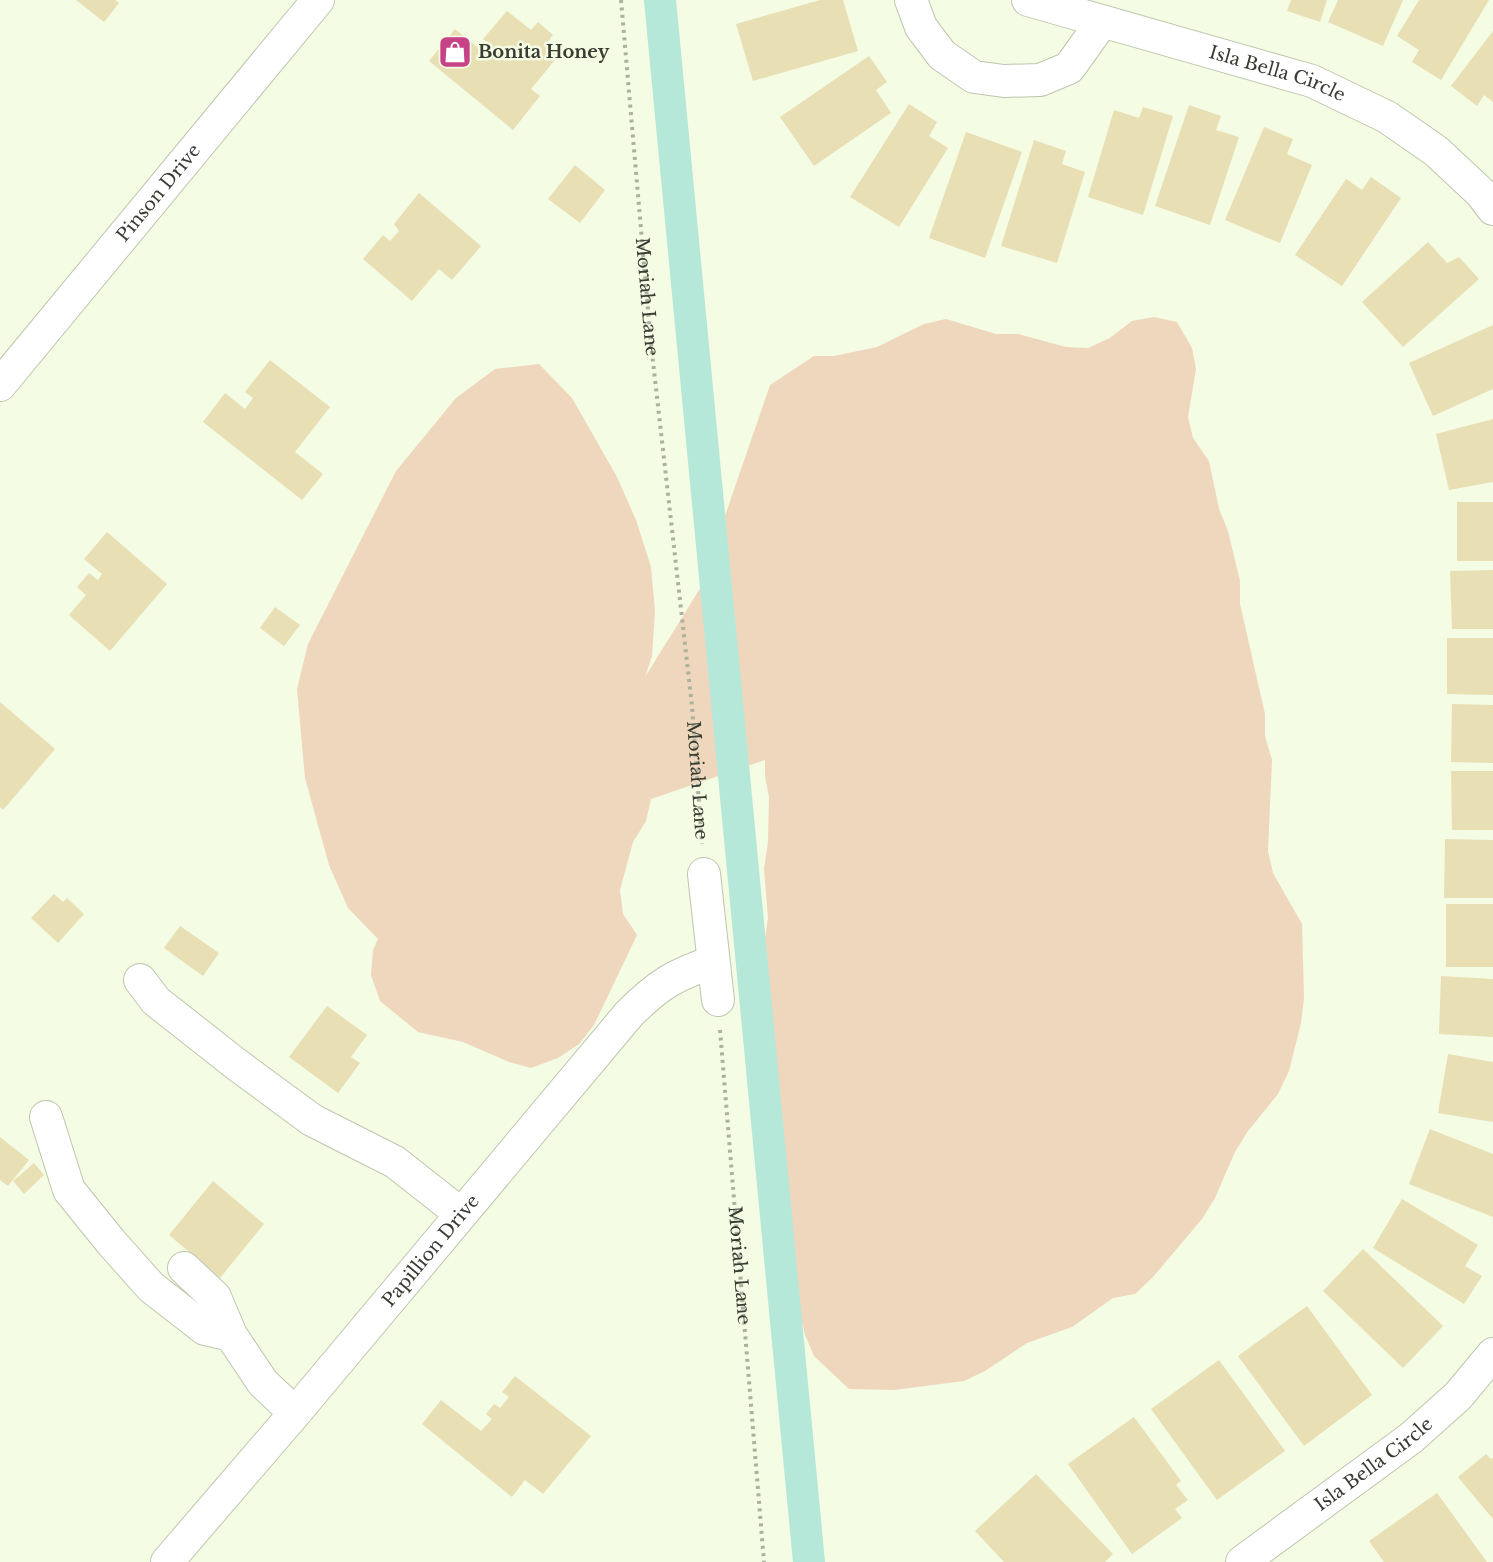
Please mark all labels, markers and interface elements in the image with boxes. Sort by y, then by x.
shop icon: Bonita Honey [437,34,473,70]
place label: Bonita Honey [478,41,610,63]
street label: Isla Bella Circle [1207,41,1349,106]
street label: Pinson Drive [112,140,205,246]
street label: Moriah Lane [631,237,663,357]
street label: Moriah Lane [682,720,713,840]
street label: Papillion Drive [378,1190,484,1311]
street label: Moriah Lane [724,1205,755,1325]
street label: Isla Bella Circle [1310,1413,1437,1516]

